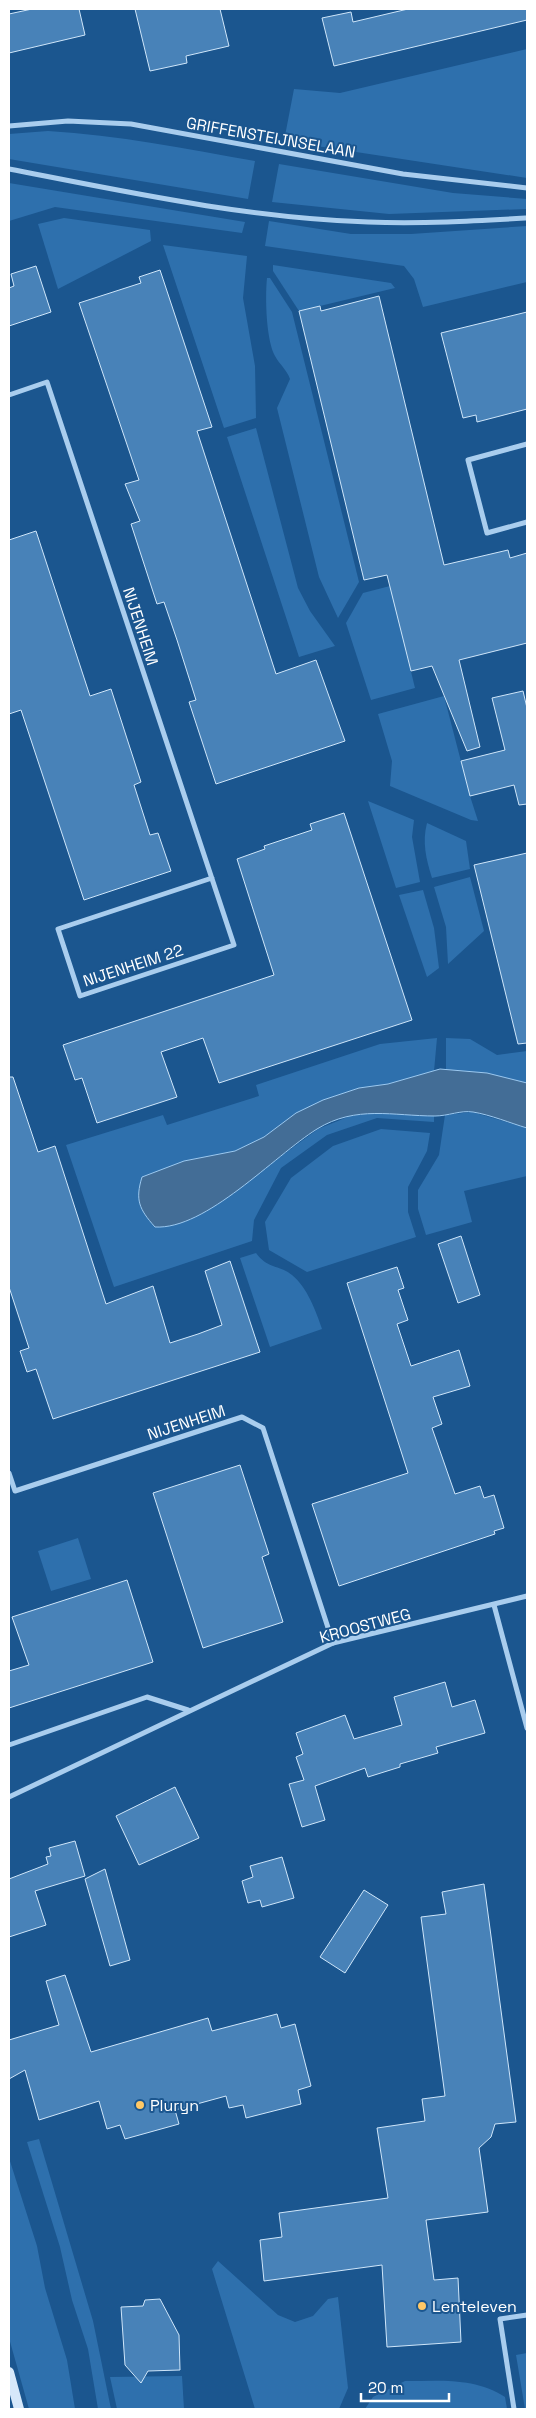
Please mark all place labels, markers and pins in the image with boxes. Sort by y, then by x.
place label: Pluryn [150,2095,199,2116]
marker: Pluryn [134,2099,146,2111]
place label: Lenteleven [432,2296,517,2317]
marker: Lenteleven [416,2300,428,2312]

